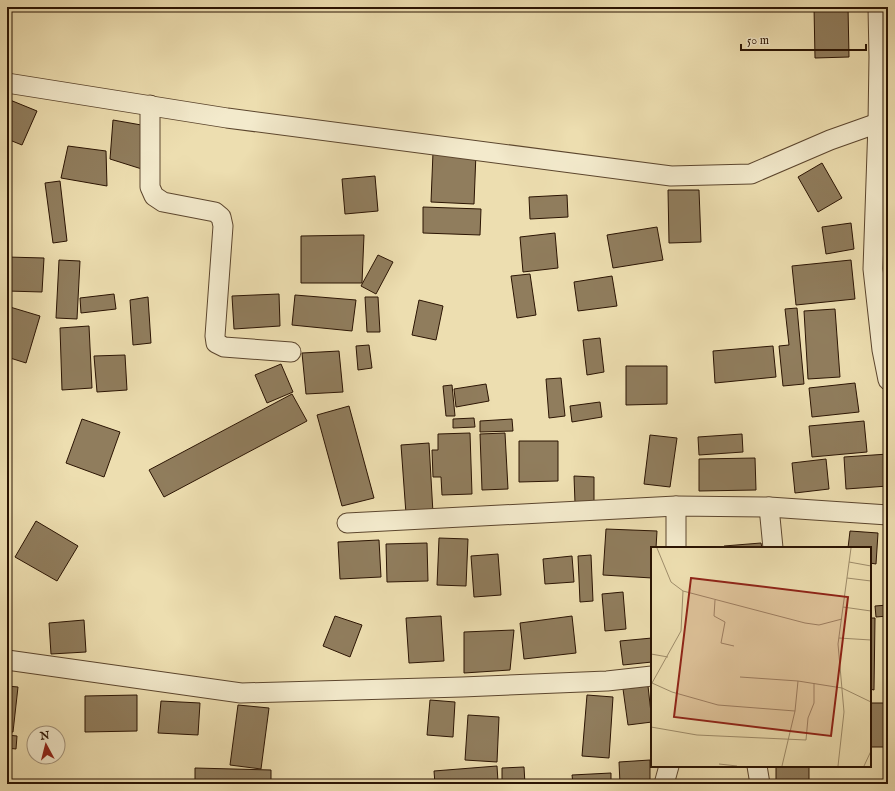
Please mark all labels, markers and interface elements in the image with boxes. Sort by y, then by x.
scale bar [741,26,866,52]
text: 50 m [747,33,769,48]
inset map [651,547,871,767]
north arrow [26,725,66,765]
text: N [38,728,51,744]

